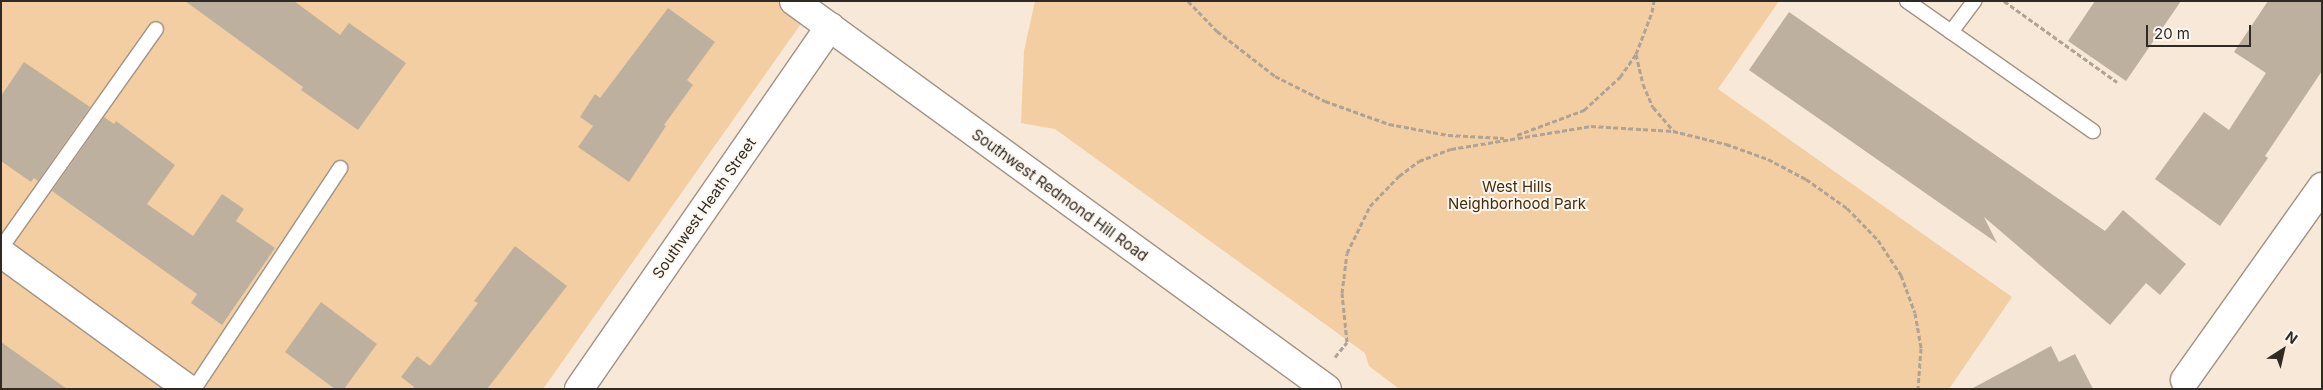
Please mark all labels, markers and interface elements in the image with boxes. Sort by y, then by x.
scale bar [2148,15,2253,47]
text: 20 m [2154,24,2190,43]
street label: Southwest Redmond Hill Road [968,125,1152,265]
street label: Southwest Heath Street [648,134,760,282]
park label: West Hills Neighborhood Park [1448,177,1586,212]
north arrow [2258,325,2308,375]
text: N [2283,327,2301,347]

